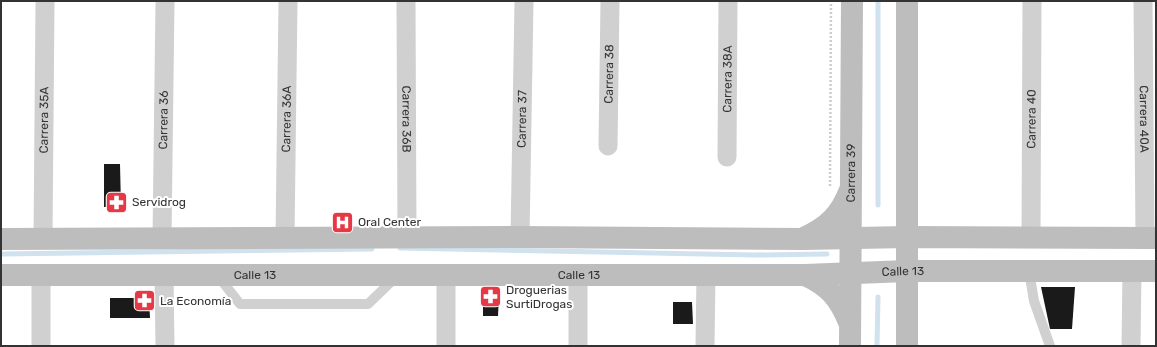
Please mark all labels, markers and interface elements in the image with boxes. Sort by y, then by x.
street label: Carrera 38 [602,44,616,104]
street label: Carrera 38A [720,45,735,113]
street label: Carrera 36A [279,85,294,153]
street label: Carrera 40A [1137,85,1151,153]
street label: Carrera 36B [399,86,414,152]
street label: Carrera 35A [37,87,51,153]
street label: Carrera 40 [1024,89,1039,149]
street label: Carrera 36 [156,90,171,150]
street label: Carrera 37 [515,90,529,148]
street label: Carrera 39 [844,144,858,202]
pharmacy icon: Servidrog [104,189,130,215]
place label: Servidrog [132,195,186,209]
hospital icon: Oral Center [329,209,355,235]
place label: Oral Center [358,215,421,229]
street label: Calle 13 [881,264,924,279]
street label: Calle 13 [234,268,276,282]
street label: Calle 13 [558,268,600,282]
place label: Droguerias SurtiDrogas [506,283,572,311]
pharmacy icon: Droguerias SurtiDrogas [477,284,503,310]
pharmacy icon: La Economía [131,288,157,314]
place label: La Economía [160,294,231,308]

